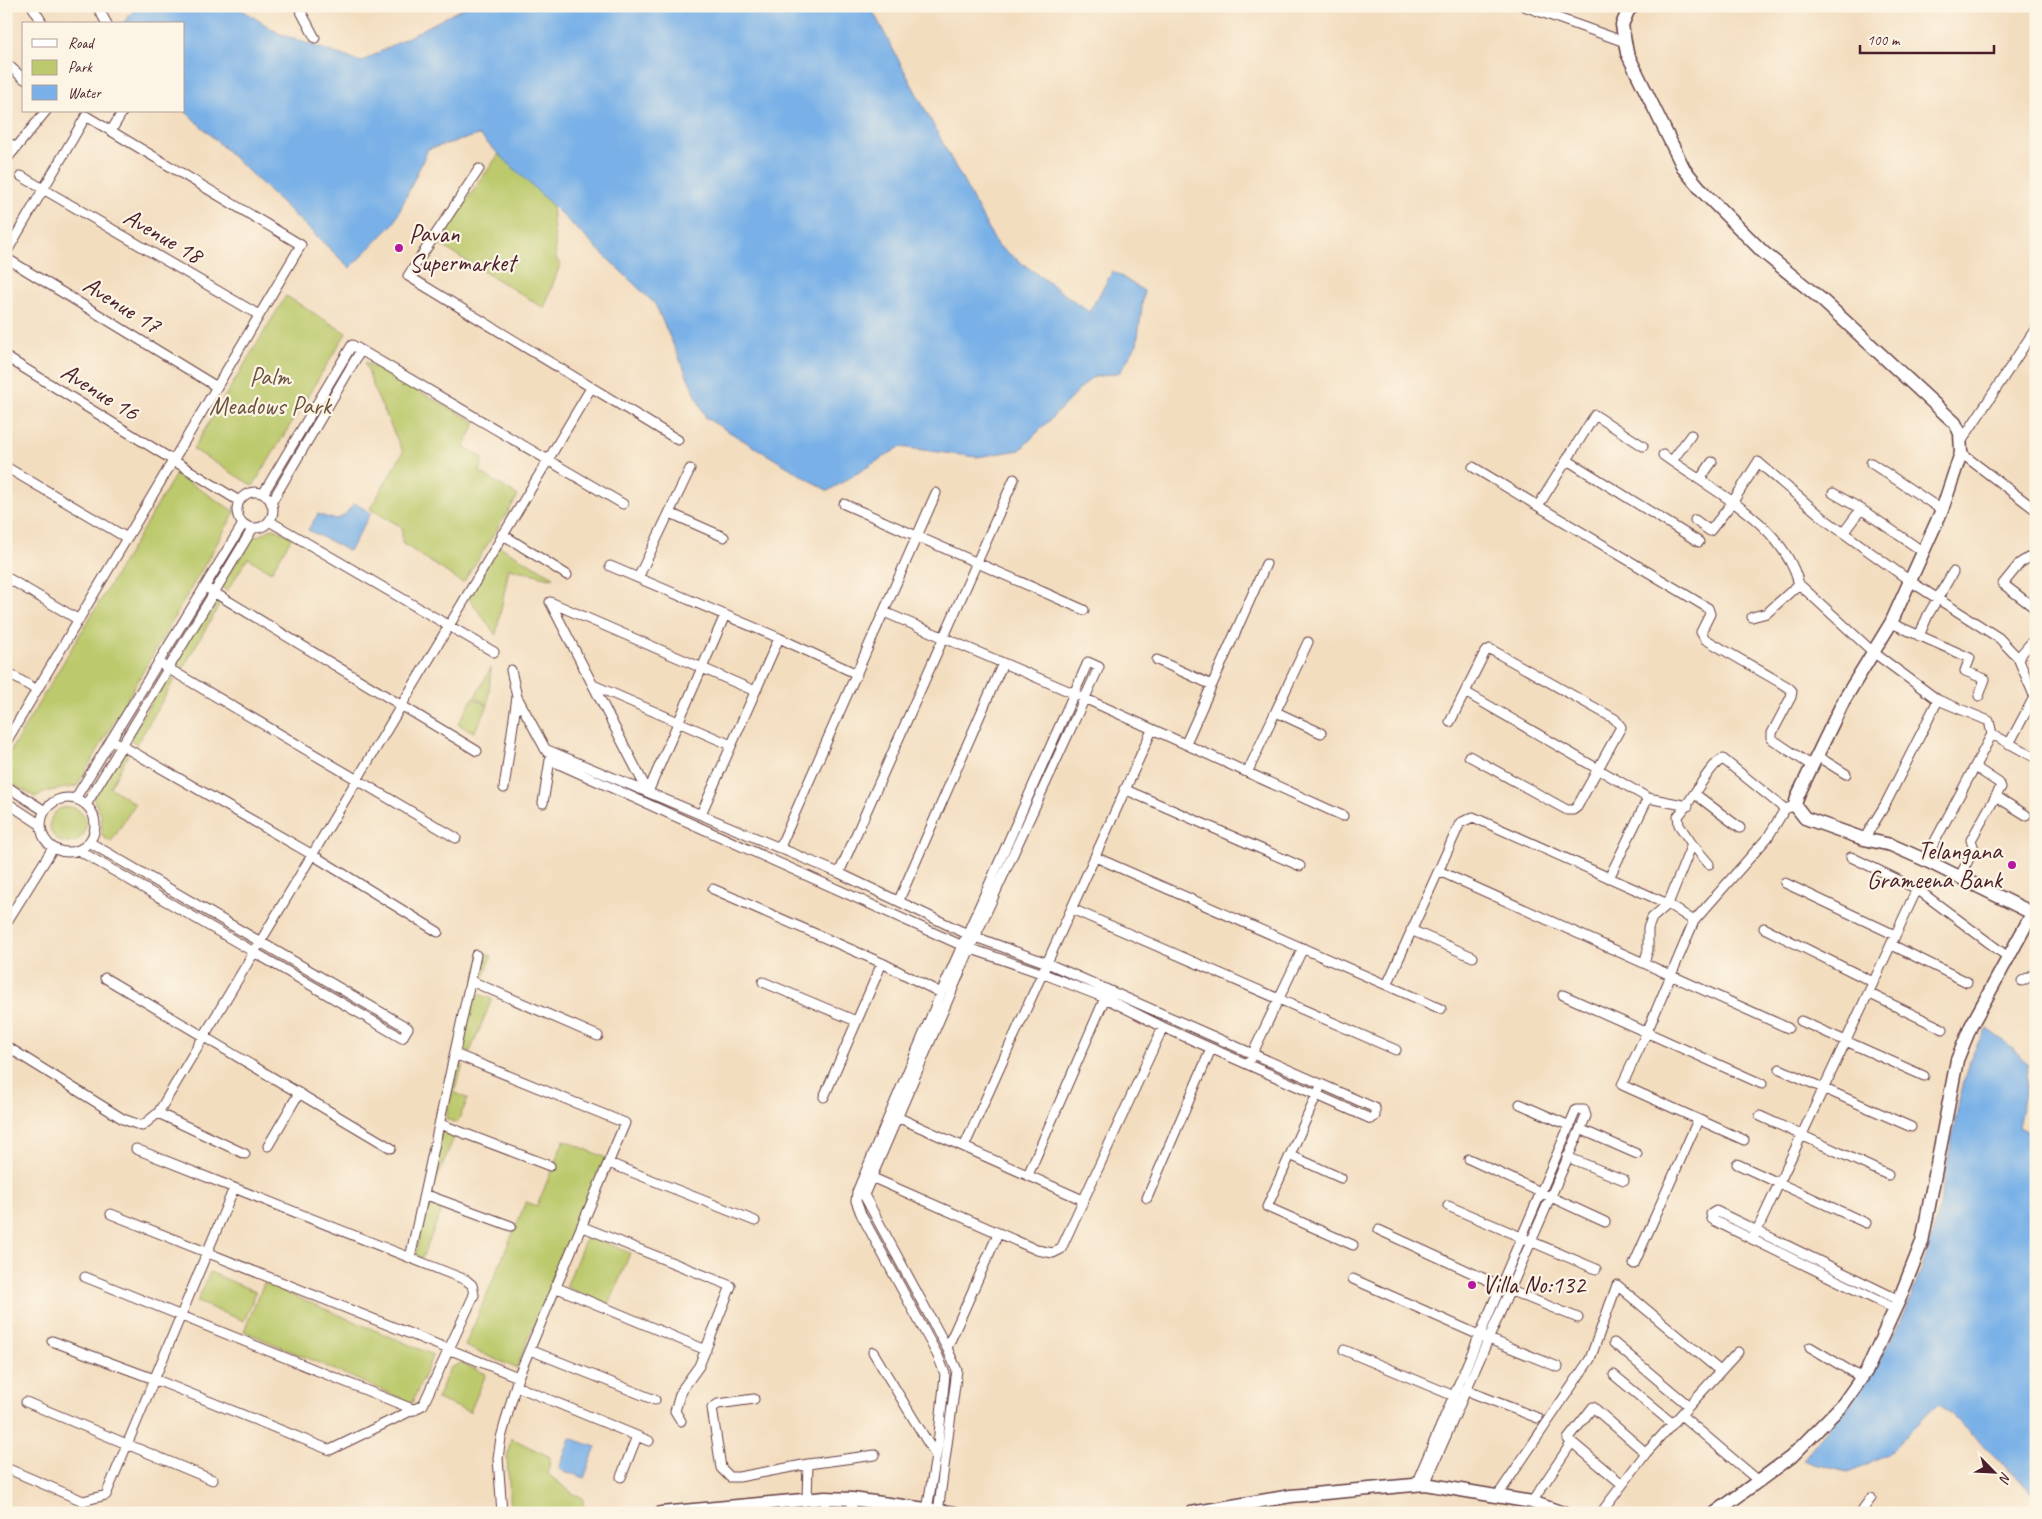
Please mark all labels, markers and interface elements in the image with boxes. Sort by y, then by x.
legend [22,22,185,112]
scale bar [1860,22,1993,54]
text: 100 m [1867,31,1901,50]
text: Road [68,34,95,53]
text: Park [68,58,93,77]
text: Water [68,84,102,103]
street label: Avenue 18 [118,201,211,273]
place label: Pavan Supermarket [409,218,519,279]
marker: Pavan Supermarket [393,242,405,254]
street label: Avenue 17 [77,269,168,342]
street label: Avenue 16 [55,356,146,429]
park label: Palm Meadows Park [209,361,333,422]
place label: Telangana Grameena Bank [1867,835,2004,896]
marker: Telangana Grameena Bank [2006,859,2018,871]
place label: Villa No:132 [1482,1269,1587,1301]
marker: Villa No:132 [1466,1279,1478,1291]
north arrow [1970,1446,2020,1496]
text: N [1995,1470,2015,1487]

